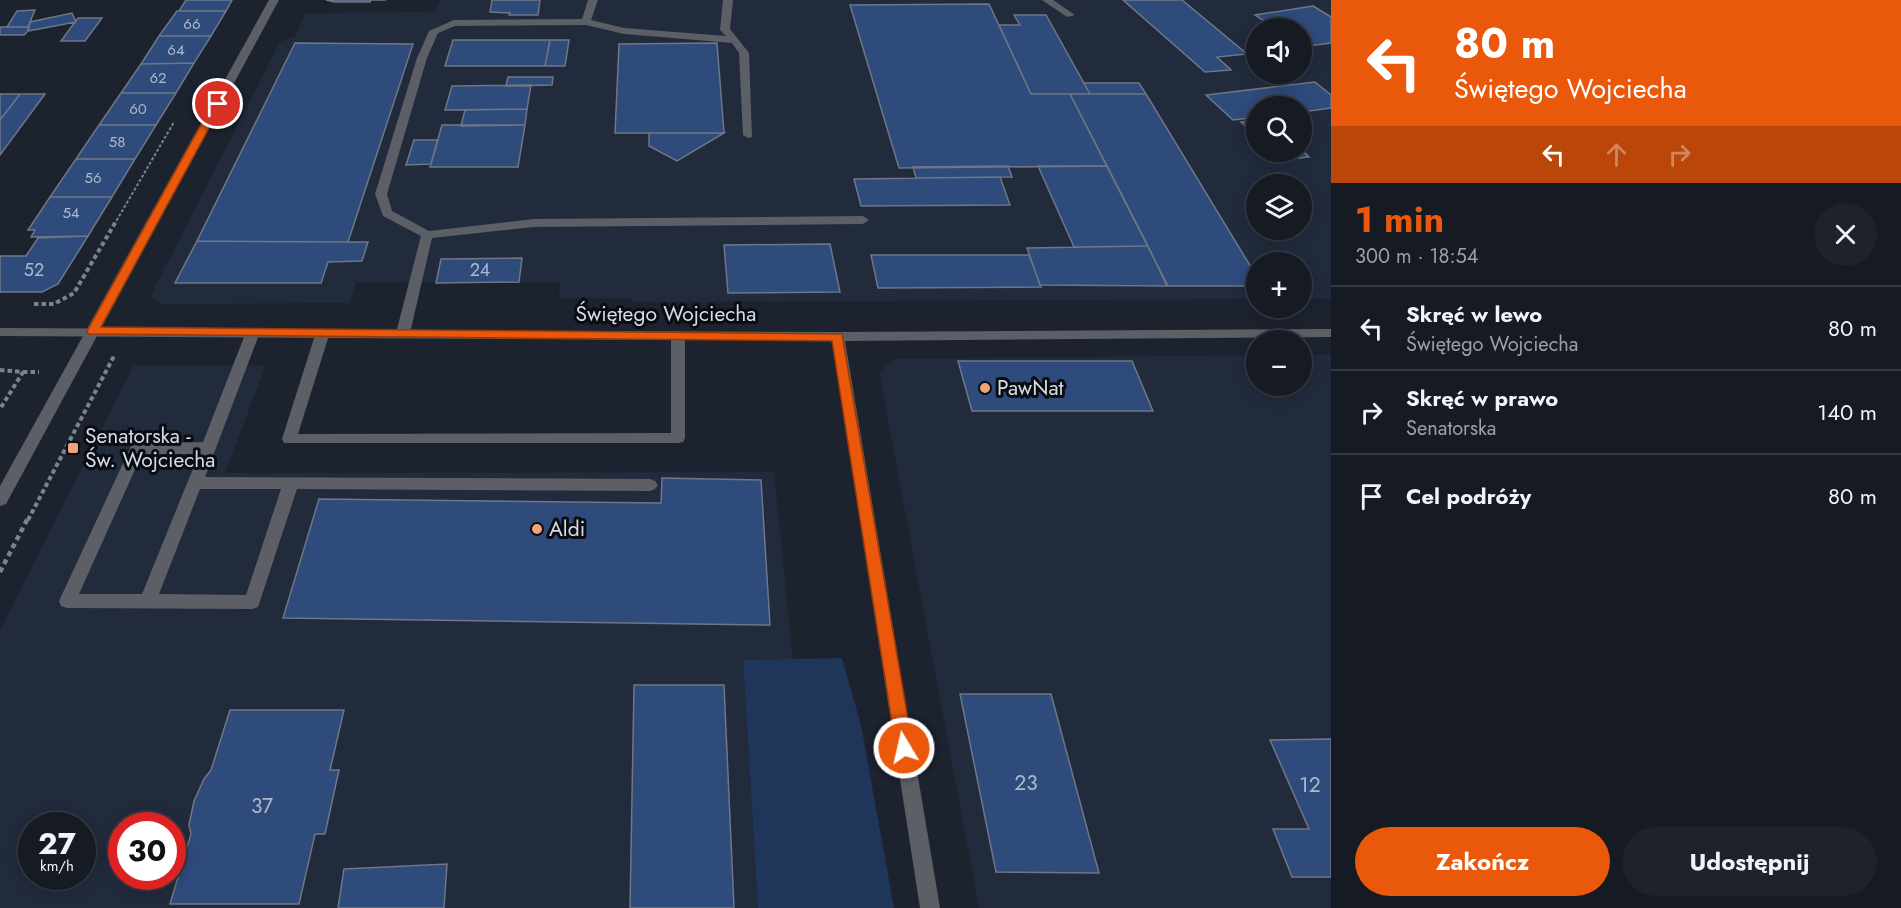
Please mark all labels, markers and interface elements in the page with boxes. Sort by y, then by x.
house number: 66 [183,13,201,35]
text: 80 m [1454,13,1555,74]
map controls [1246,18,1312,396]
button: sound [1246,18,1312,84]
icon: left [1355,24,1433,102]
house number: 64 [167,39,185,61]
house number: 62 [149,67,167,89]
text: Świętego Wojciecha [1454,69,1687,108]
pin [192,78,243,129]
icon: arrive [201,87,234,120]
button: search [1246,96,1312,162]
house number: 60 [129,98,147,120]
house number: 58 [109,131,125,153]
icon: left [1537,138,1570,171]
icon: ahead [1600,138,1633,171]
icon: right [1663,138,1696,171]
house number: 56 [84,167,102,189]
button: layers [1246,174,1312,240]
text: 1 min [1355,193,1444,245]
house number: 54 [62,202,80,224]
button: close [1814,203,1877,266]
text: 300 m · 18:54 [1355,242,1478,271]
button: + [1246,252,1312,318]
house number: 52 [24,257,44,283]
house number: 24 [470,257,490,283]
text: Skręć w lewo [1406,298,1542,330]
street label: Świętego Wojciecha [576,299,756,329]
icon: left [1355,312,1388,345]
text: 80 m [1828,312,1877,344]
button: − [1246,330,1312,396]
text: Świętego Wojciecha [1406,330,1578,359]
place label: PawNat [997,373,1064,403]
marker: PawNat [978,381,992,395]
text: Skręć w prawo [1406,382,1558,414]
icon: right [1355,396,1388,429]
text: 140 m [1817,396,1877,428]
text: Senatorska [1406,414,1496,443]
place label: Senatorska - Św. Wojciecha [85,421,215,475]
marker: Senatorska - Św. Wojciecha [66,441,80,455]
icon: arrive [1355,480,1388,513]
text: Cel podróży [1406,480,1531,512]
text: 80 m [1828,480,1877,512]
place label: Aldi [549,514,585,544]
marker: Aldi [530,522,544,536]
position arrow [872,716,936,780]
house number: 23 [1014,768,1038,798]
house number: 12 [1299,770,1321,800]
house number: 37 [251,791,273,821]
speed limit sign: 30 [108,812,186,890]
text: 27 [38,822,76,865]
button: Zakończ [1355,827,1610,896]
button: Udostępnij [1622,827,1877,896]
text: km/h [40,855,74,877]

